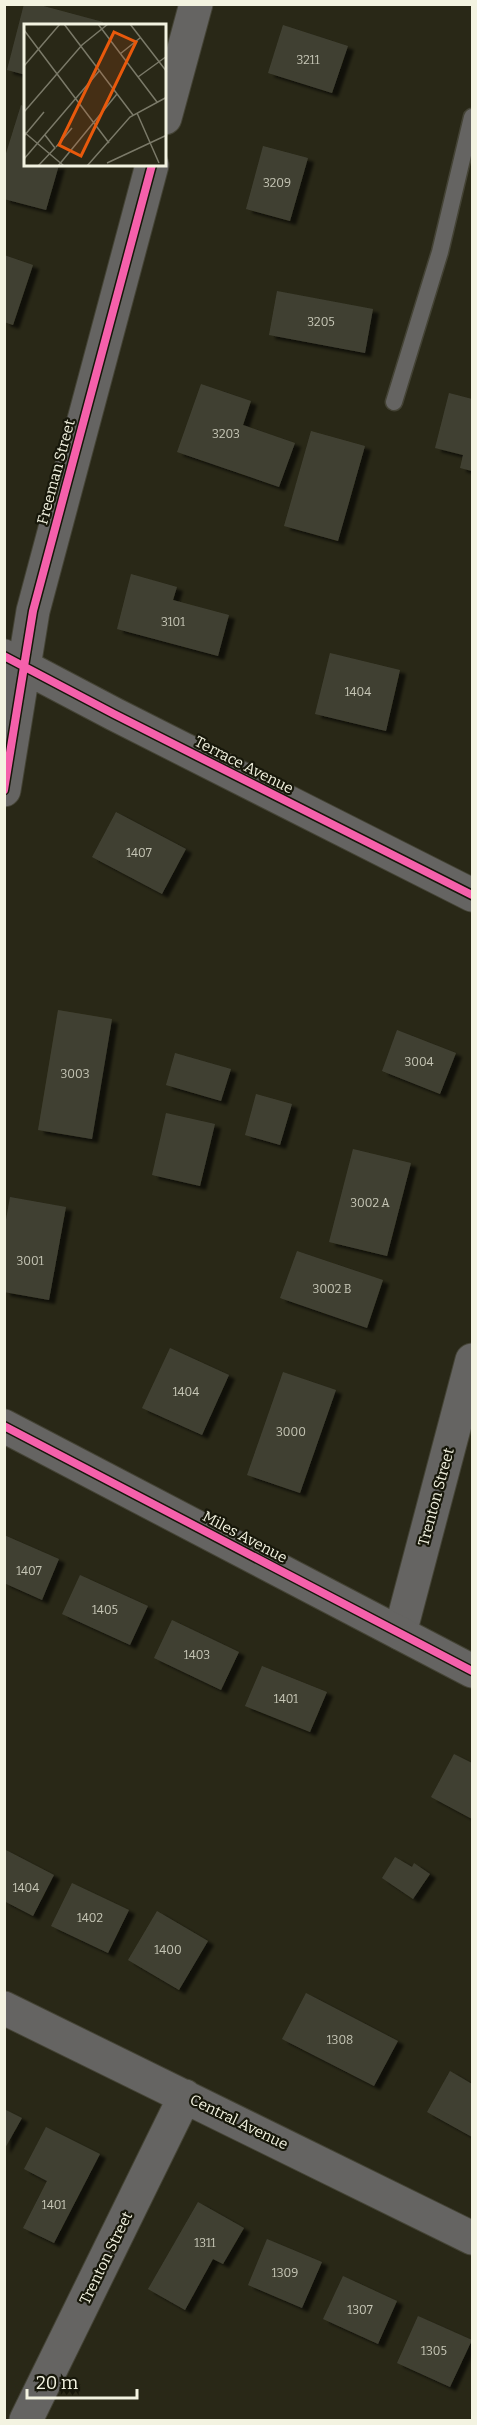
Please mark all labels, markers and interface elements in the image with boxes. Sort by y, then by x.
inset map [24,24,166,166]
house number: 3211 [296,53,320,67]
house number: 3209 [263,176,291,190]
house number: 3205 [307,315,335,329]
street label: Freeman Street [33,417,79,527]
house number: 3203 [212,427,240,441]
house number: 3101 [161,615,185,629]
house number: 1404 [345,685,371,699]
street label: Terrace Avenue [192,732,296,798]
house number: 1407 [126,846,152,860]
house number: 3004 [404,1055,434,1069]
house number: 3003 [60,1067,90,1081]
house number: 3002 A [350,1196,390,1210]
house number: 3001 [16,1254,44,1268]
house number: 3002 B [313,1282,351,1296]
house number: 1404 [173,1385,199,1399]
house number: 3000 [276,1425,306,1439]
street label: Trenton Street [414,1445,458,1548]
street label: Miles Avenue [200,1507,290,1567]
house number: 1407 [16,1564,42,1578]
house number: 1405 [92,1603,118,1617]
house number: 1403 [184,1648,210,1662]
house number: 1401 [274,1692,298,1706]
house number: 1404 [13,1881,39,1895]
house number: 1402 [77,1911,103,1925]
house number: 1400 [154,1943,182,1957]
house number: 1308 [327,2033,353,2047]
street label: Central Avenue [187,2090,291,2154]
house number: 1401 [42,2198,66,2212]
street label: Trenton Street [76,2208,136,2307]
house number: 1311 [194,2236,216,2250]
house number: 1309 [272,2266,298,2280]
house number: 1307 [347,2303,373,2317]
house number: 1305 [421,2344,447,2358]
scale bar [27,2362,136,2400]
text: 20 m [36,2372,78,2394]

